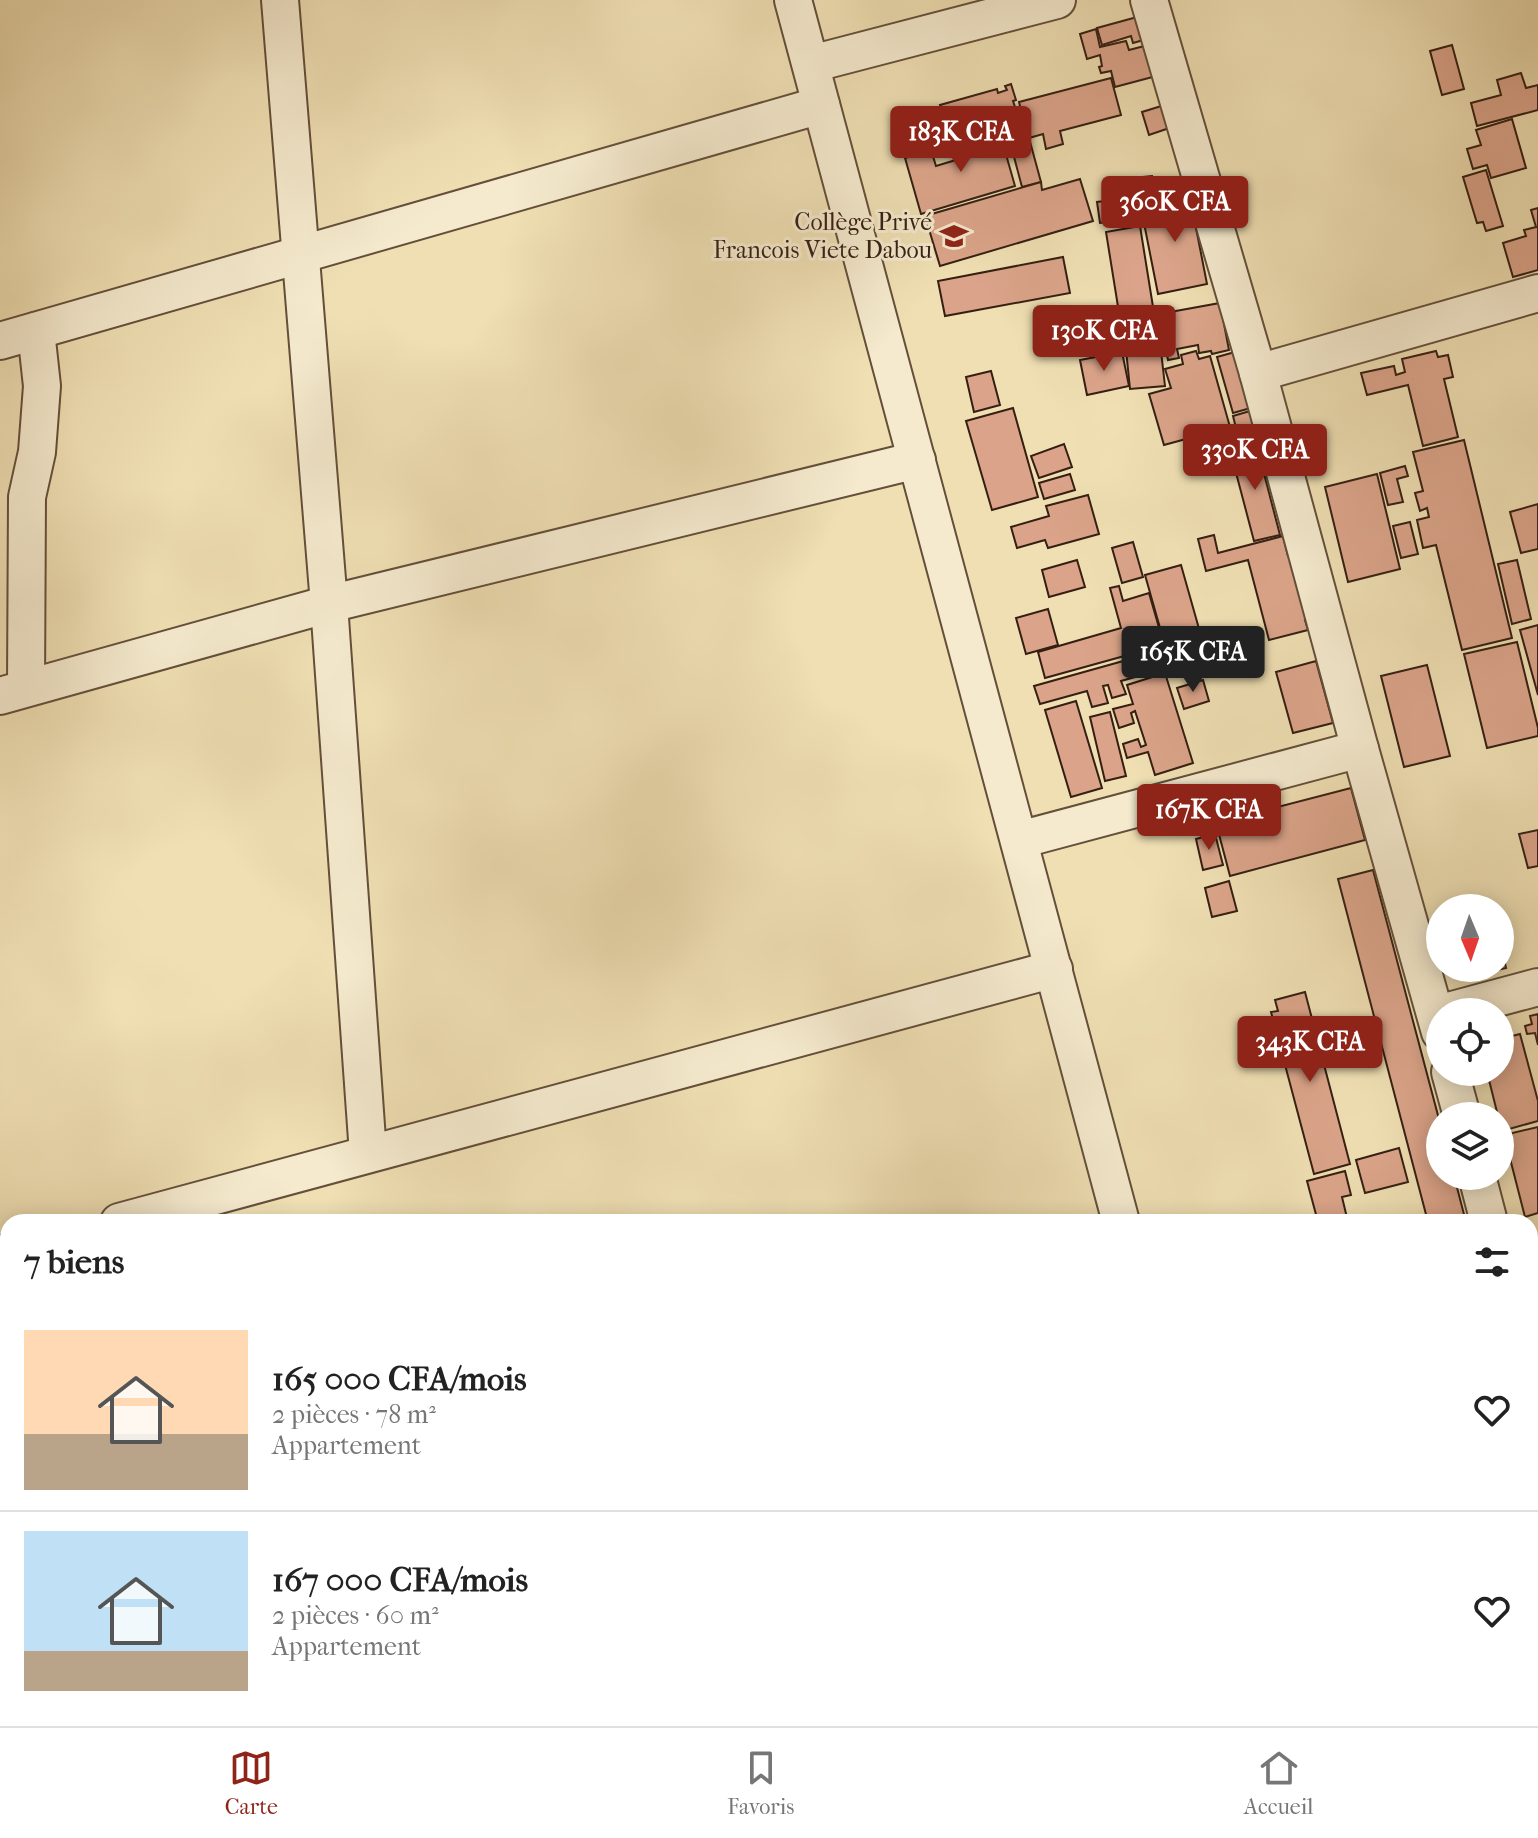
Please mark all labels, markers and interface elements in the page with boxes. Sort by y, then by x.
pin: 183K CFA [878,106,1044,174]
text: 183K CFA [908,116,1014,147]
pin: 360K CFA [1092,176,1258,244]
text: 360K CFA [1119,186,1231,217]
place label: Collège Privé Francois Viete Dabou [713,208,932,264]
school or university icon: Collège Privé Francois Viete Dabou [939,221,969,251]
pin: 130K CFA [1021,305,1187,373]
text: 130K CFA [1051,315,1157,346]
pin: 330K CFA [1172,424,1338,492]
text: 330K CFA [1201,434,1309,465]
pin: 165K CFA [1110,626,1276,694]
text: 165K CFA [1140,636,1246,667]
pin: 167K CFA [1126,784,1292,852]
text: 167K CFA [1155,794,1263,825]
north arrow [1426,894,1514,982]
map controls [1426,894,1514,1190]
button: locate [1426,998,1514,1086]
pin: 343K CFA [1227,1016,1393,1084]
text: 343K CFA [1255,1026,1365,1057]
button: layers [1426,1102,1514,1190]
icon: filters [1470,1240,1514,1284]
text: 7 biens [24,1242,124,1282]
text: 165 000 CFA/mois [272,1359,527,1399]
icon: home [88,1362,184,1458]
icon: heart [1470,1388,1514,1432]
text: 2 pièces · 78 m² [272,1399,436,1430]
text: Appartement [272,1430,421,1461]
text: 167 000 CFA/mois [272,1560,528,1600]
icon: home [88,1563,184,1659]
icon: heart [1470,1589,1514,1633]
text: 2 pièces · 60 m² [272,1600,439,1631]
text: Appartement [272,1631,421,1662]
tab: Carte [225,1746,278,1820]
tab: Favoris [727,1746,794,1820]
tab: Accueil [1244,1746,1313,1820]

